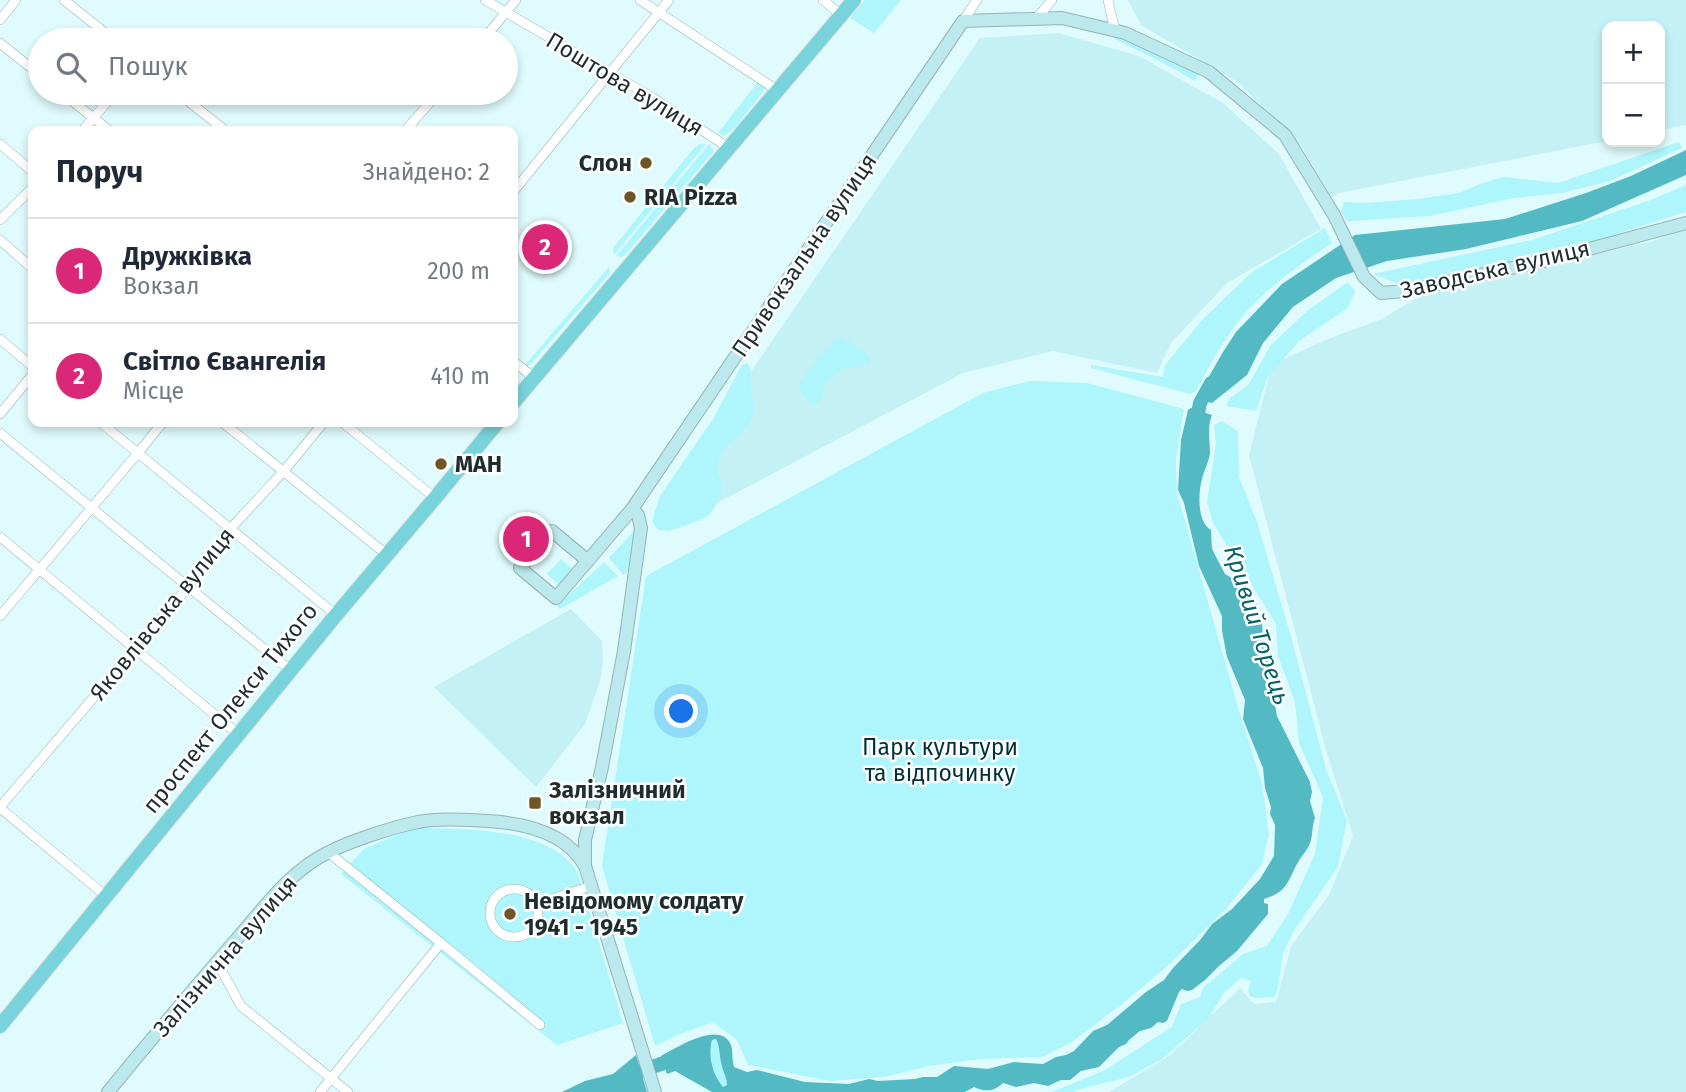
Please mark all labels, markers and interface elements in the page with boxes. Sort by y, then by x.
map controls [1602,21,1665,147]
button: + [1602,21,1665,84]
street label: Поштова вулиця [541,26,709,142]
search box [28,28,518,105]
icon: search [52,48,90,86]
text: Пошук [108,51,188,82]
button: − [1602,84,1665,147]
street label: Привокзальна вулиця [725,148,883,362]
place label: Слон [579,149,632,177]
text: Поруч [56,154,143,190]
marker: Слон [638,155,654,171]
text: Знайдено: 2 [363,158,490,186]
place label: RIA Pizza [644,183,738,211]
marker: RIA Pizza [622,189,638,205]
pin: 2 [522,221,568,273]
street label: Заводська вулиця [1398,234,1592,304]
text: Дружківка [123,241,252,272]
text: 1 [74,257,84,285]
text: 200 m [427,257,490,285]
text: Вокзал [123,272,199,300]
text: Світло Євангелія [123,346,326,377]
text: 2 [73,362,85,390]
text: 410 m [430,362,490,390]
text: Місце [123,377,184,405]
place label: МАН [455,450,502,478]
marker: МАН [433,456,449,472]
pin: 1 [503,513,549,565]
street label: Яковлівська вулиця [84,522,240,706]
water label: Кривий Торець [1218,542,1296,708]
street label: проспект Олекси Тихого [137,597,323,819]
your location [664,694,698,728]
park label: Парк культури та відпочинку [862,733,1018,787]
place label: Залізничний вокзал [548,776,686,830]
marker: Залізничний вокзал [527,795,543,811]
street label: Залізнична вулиця [147,869,303,1043]
place label: Невідомому солдату 1941 - 1945 [524,887,745,941]
marker: Невідомому солдату 1941 - 1945 [502,906,518,922]

